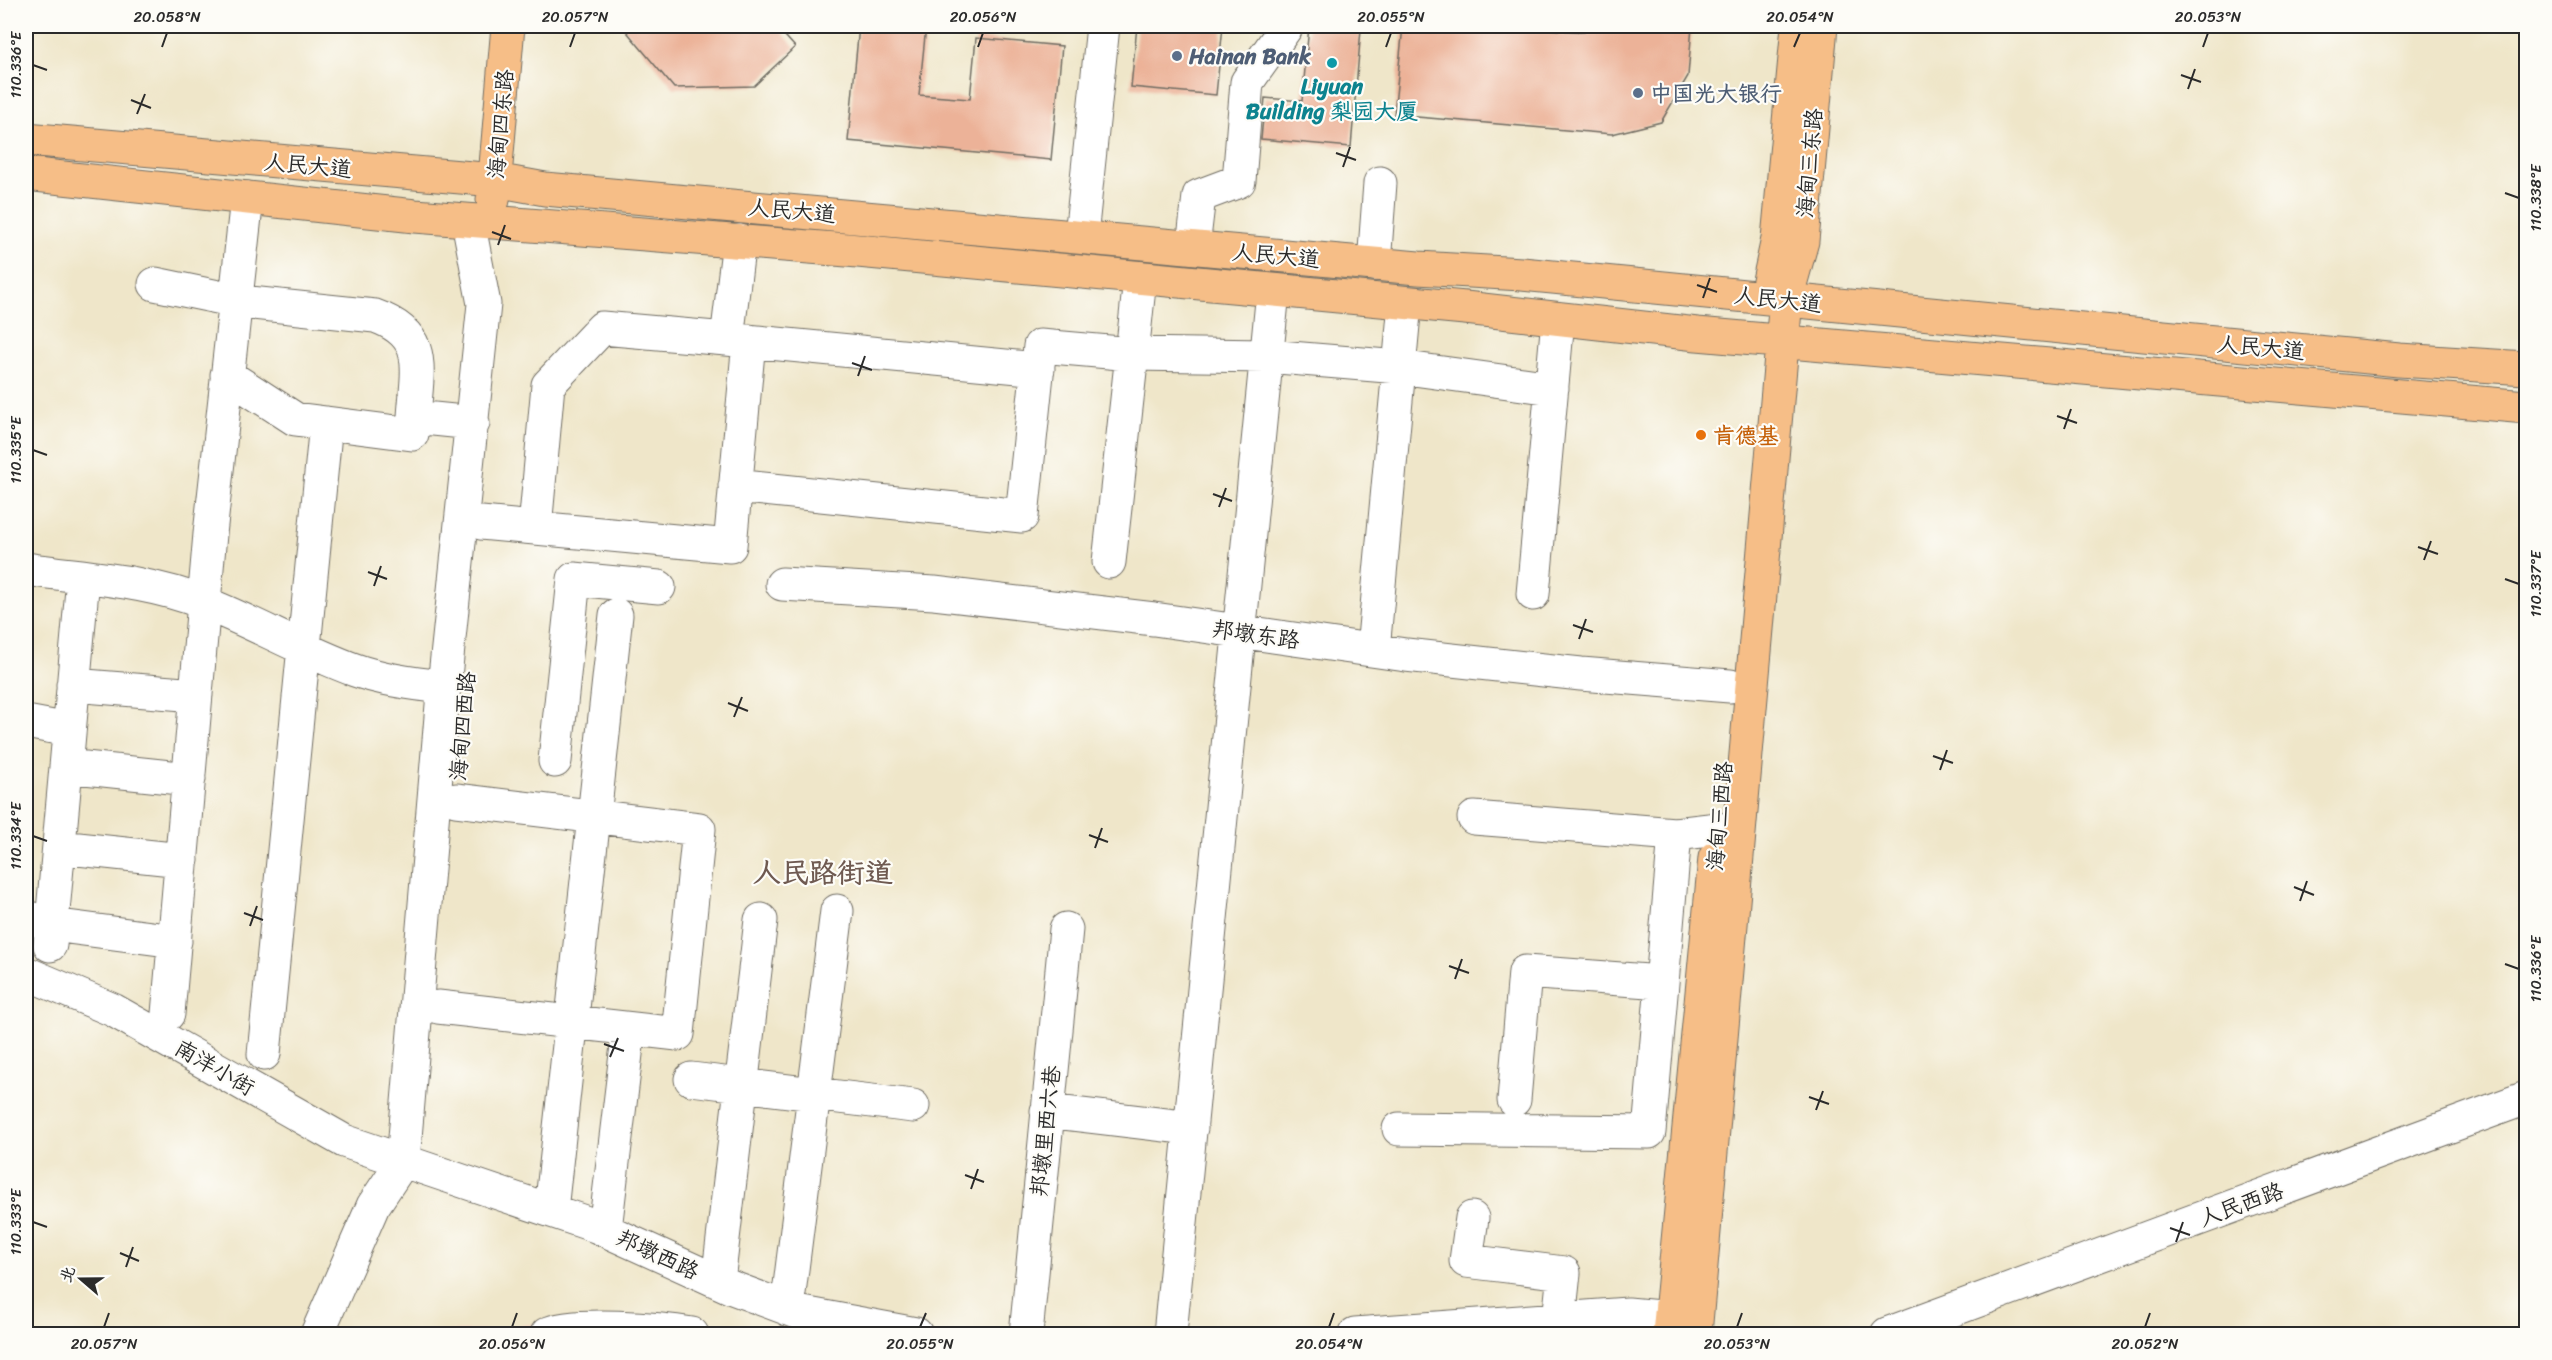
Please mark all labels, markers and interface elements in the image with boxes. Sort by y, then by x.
text: 20.058°N [133,4,201,30]
text: 20.057°N [542,4,609,30]
text: 20.056°N [950,4,1017,30]
text: 20.055°N [1357,4,1425,30]
text: 20.054°N [1766,4,1834,30]
text: 20.053°N [2175,4,2242,30]
text: 110.336°E [3,30,29,98]
place label: Hainan Bank [1188,37,1312,76]
marker: Hainan Bank [1170,49,1184,63]
marker: Liyuan Building 梨园大厦 [1325,56,1339,70]
place label: Liyuan Building 梨园大厦 [1246,67,1418,131]
street label: 海甸四东路 [476,68,525,181]
place label: 中国光大银行 [1650,74,1782,113]
marker: 中国光大银行 [1631,86,1645,100]
street label: 海甸三东路 [1785,107,1834,220]
street label: 人民大道 [262,142,353,189]
text: 110.338°E [2523,163,2549,232]
street label: 人民大道 [746,187,837,234]
street label: 人民大道 [1230,232,1321,279]
street label: 人民大道 [1732,276,1824,323]
street label: 人民大道 [2215,324,2306,371]
text: 110.335°E [3,415,29,484]
place label: 肯德基 [1713,416,1779,455]
marker: 肯德基 [1694,428,1708,442]
text: 110.337°E [2523,549,2549,617]
street label: 邦墩东路 [1210,609,1302,660]
street label: 海甸四西路 [438,670,487,783]
street label: 海甸三西路 [1695,760,1744,873]
text: 110.334°E [3,801,29,870]
district label: 人民路街道 [753,848,893,897]
text: 110.336°E [2523,934,2549,1002]
street label: 南洋小街 [167,1029,263,1106]
street label: 邦墩里西六巷 [1019,1063,1072,1199]
street label: 人民西路 [2193,1171,2289,1238]
text: 110.333°E [3,1187,29,1255]
street label: 邦墩西路 [610,1218,706,1291]
north arrow [51,1249,111,1309]
text: 北 [51,1262,84,1287]
text: 20.057°N [71,1331,138,1357]
text: 20.056°N [479,1331,546,1357]
text: 20.055°N [886,1331,954,1357]
text: 20.054°N [1295,1331,1363,1357]
text: 20.053°N [1704,1331,1771,1357]
text: 20.052°N [2112,1331,2179,1357]

